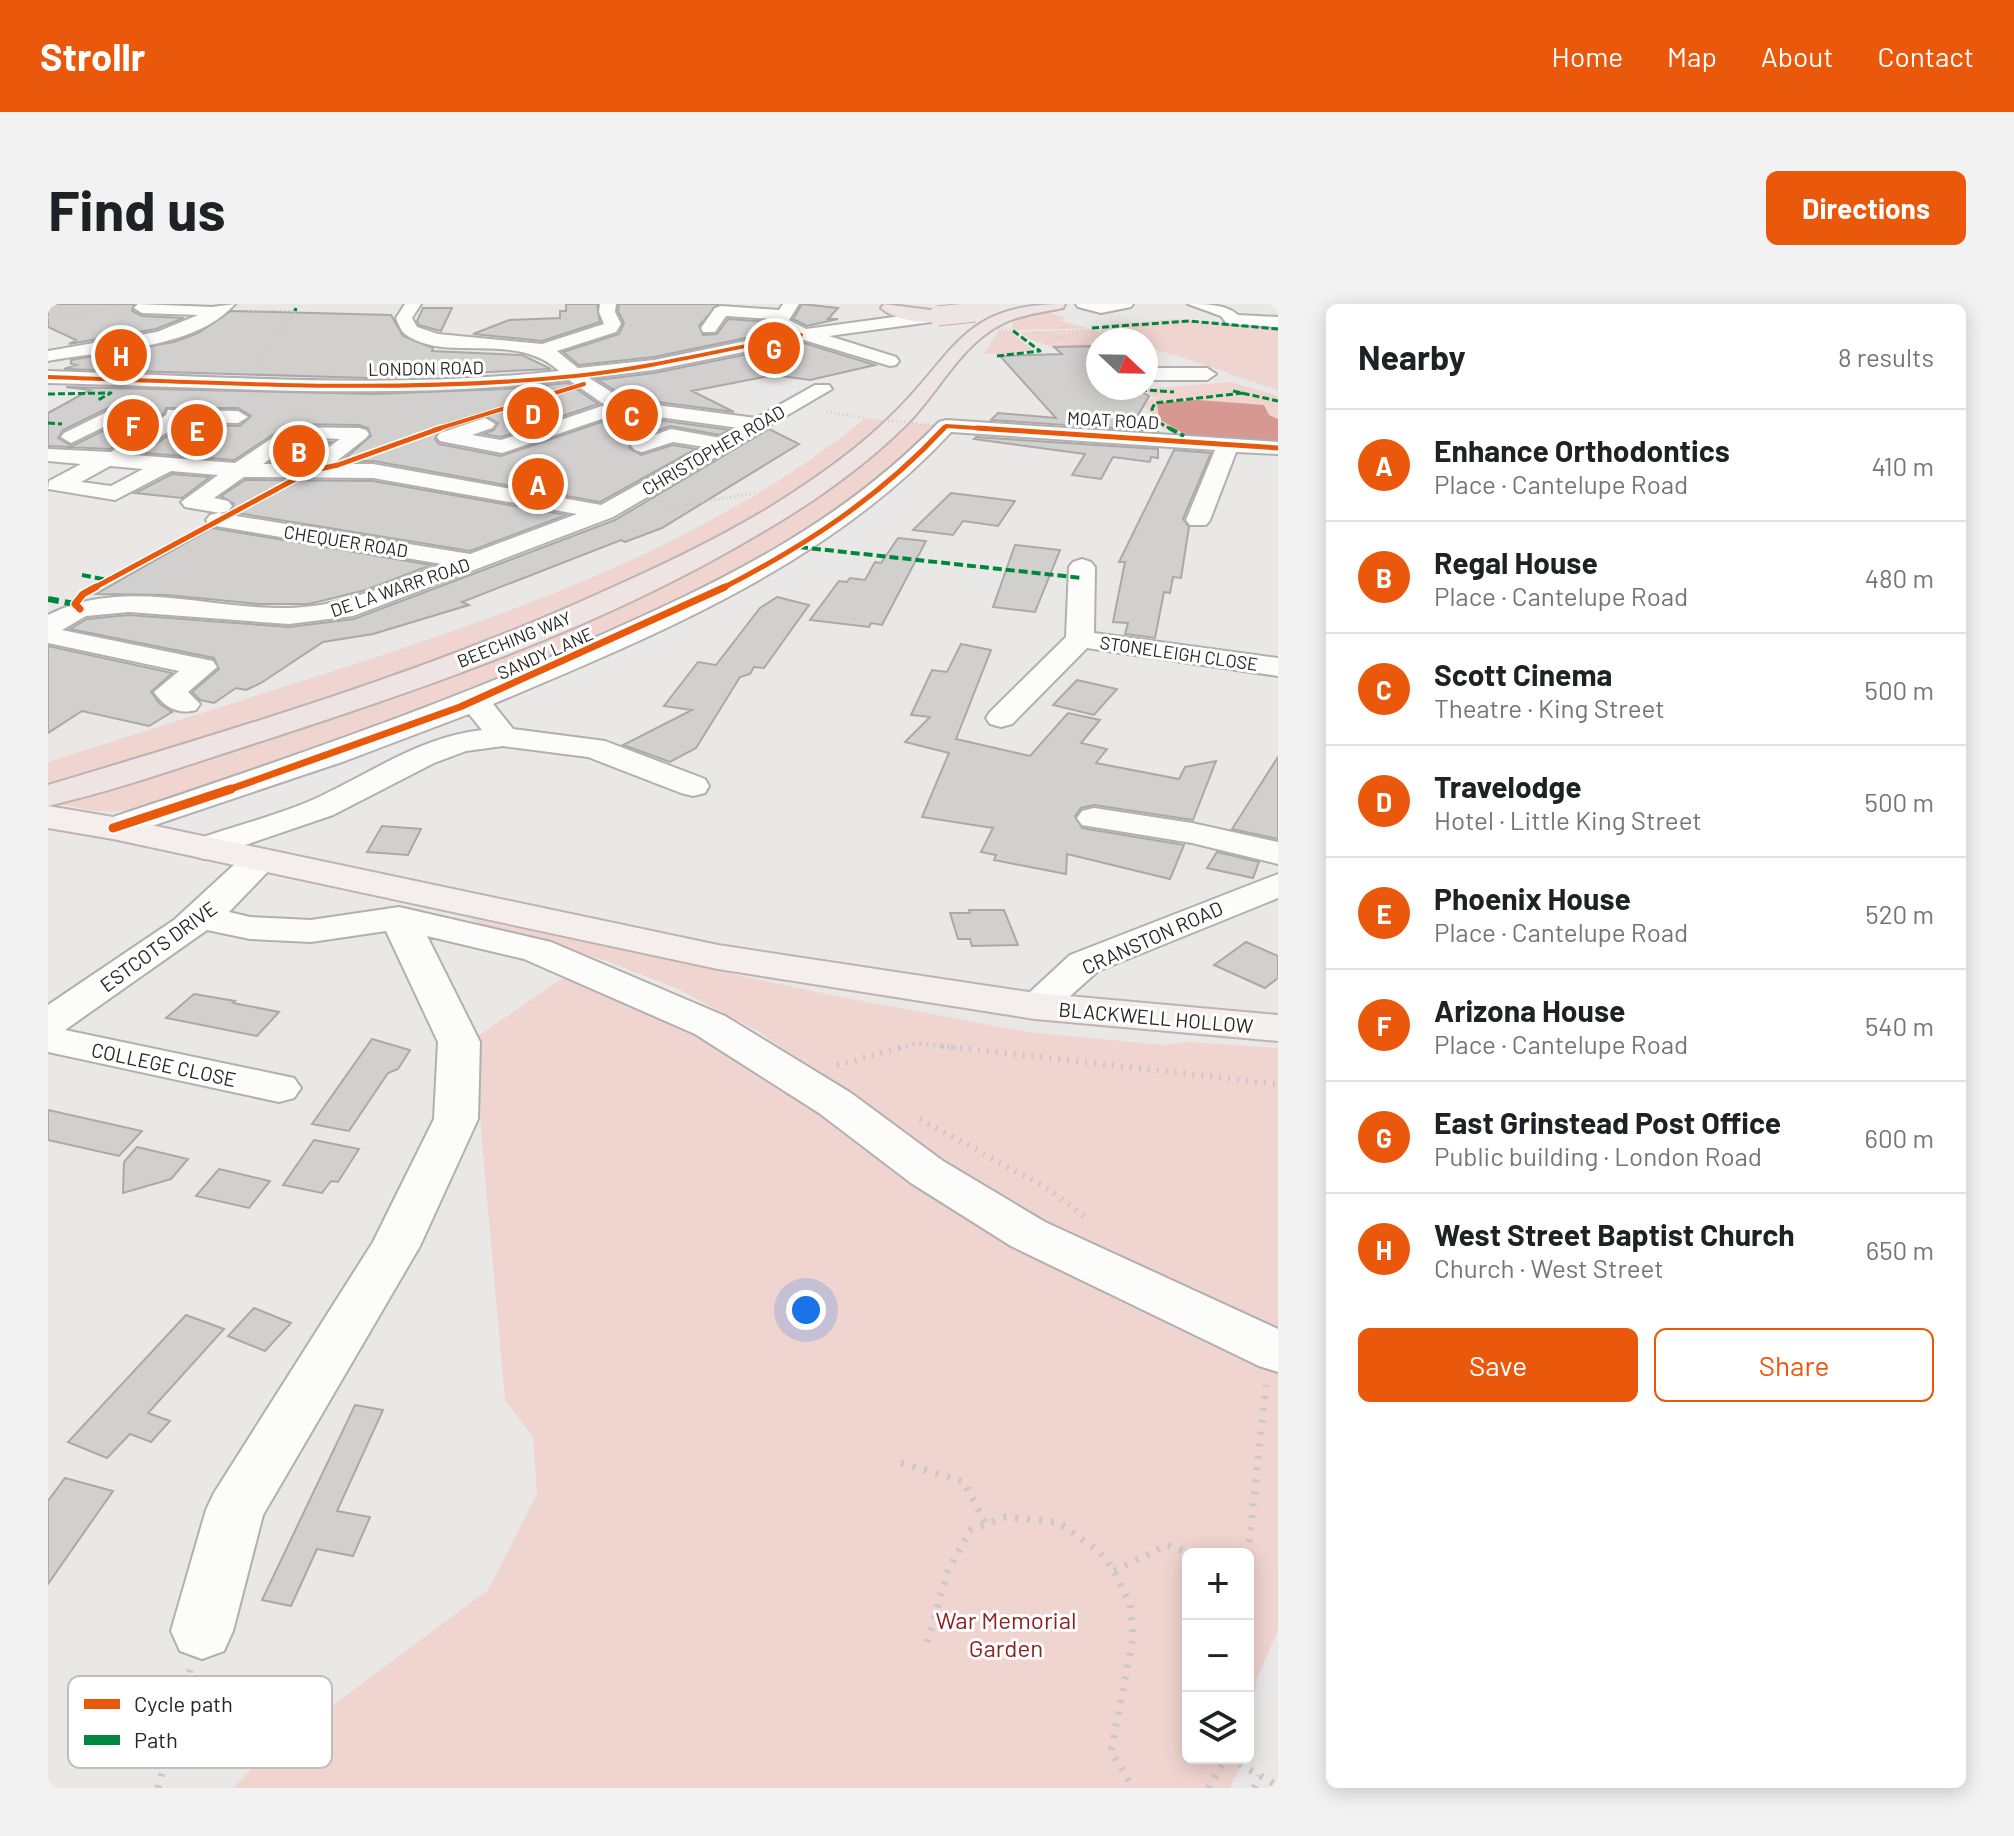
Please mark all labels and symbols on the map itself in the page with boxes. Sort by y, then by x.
pin: G [748,318,800,378]
pin: H [95,325,147,385]
north arrow [1086,328,1158,400]
street label: LONDON ROAD [368,356,484,380]
pin: D [507,383,559,443]
pin: C [606,385,658,445]
pin: F [107,395,159,455]
pin: E [171,400,223,460]
street label: CHRISTOPHER ROAD [638,400,788,500]
street label: MOAT ROAD [1067,407,1159,433]
pin: B [273,421,325,481]
pin: A [512,454,564,514]
street label: CHEQUER ROAD [282,520,410,562]
street label: DE LA WARR ROAD [327,553,473,621]
street label: BEECHING WAY [454,606,574,672]
street label: SANDY LANE [494,622,596,684]
street label: STONELEIGH CLOSE [1099,631,1259,675]
street label: CRANSTON ROAD [1078,895,1226,979]
street label: ESTCOTS DRIVE [95,896,221,996]
street label: BLACKWELL HOLLOW [1058,997,1255,1037]
street label: COLLEGE CLOSE [89,1037,239,1091]
your location [786,1290,826,1330]
park label: War Memorial Garden [935,1605,1077,1662]
legend [68,1676,332,1768]
text: Cycle path [134,1690,233,1716]
text: Path [134,1726,178,1752]

